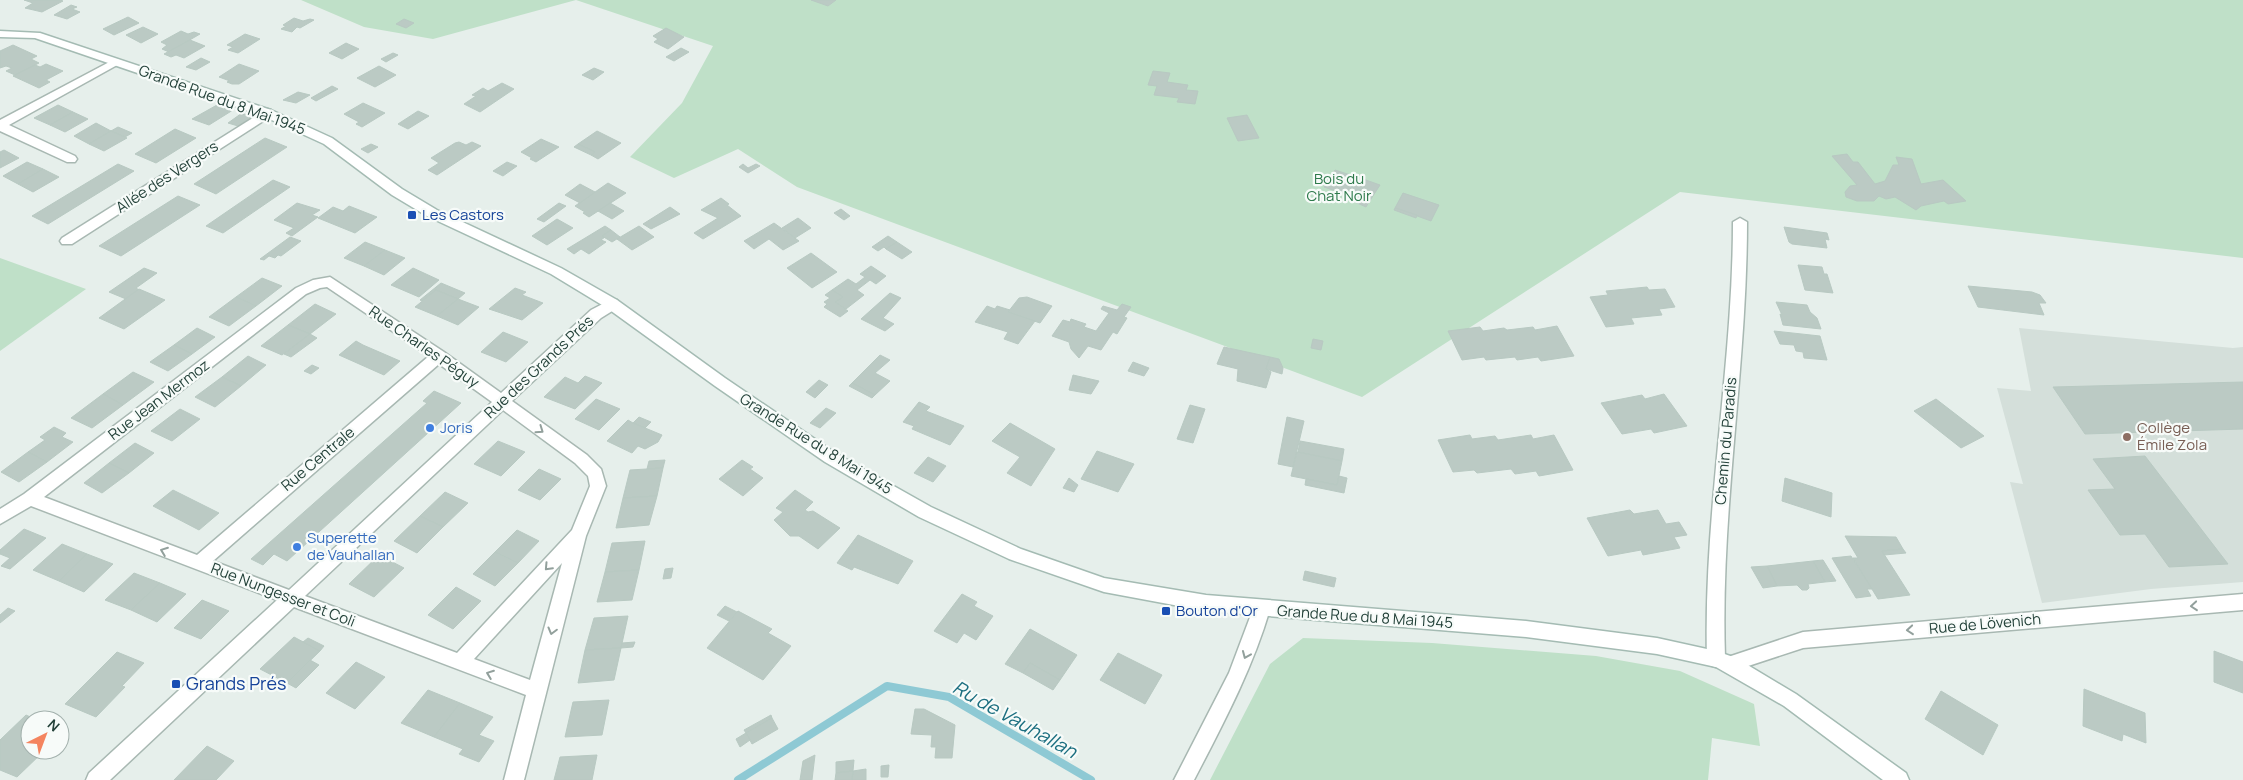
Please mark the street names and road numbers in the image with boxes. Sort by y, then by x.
street label: Grande Rue du 8 Mai 1945 [136,60,309,140]
street label: Allée des Vergers [111,136,222,218]
street label: Rue Charles Péguy [365,301,484,393]
street label: Rue des Grands Prés [479,310,598,423]
street label: Rue Jean Mermoz [104,354,214,445]
street label: Chemin du Paradis [1709,376,1742,506]
street label: Grande Rue du 8 Mai 1945 [736,388,897,499]
street label: Rue Centrale [276,421,359,496]
street label: Rue Nungesser et Coli [208,557,358,632]
street label: Grande Rue du 8 Mai 1945 [1276,600,1454,633]
street label: Rue de Lövenich [1928,608,2042,639]

